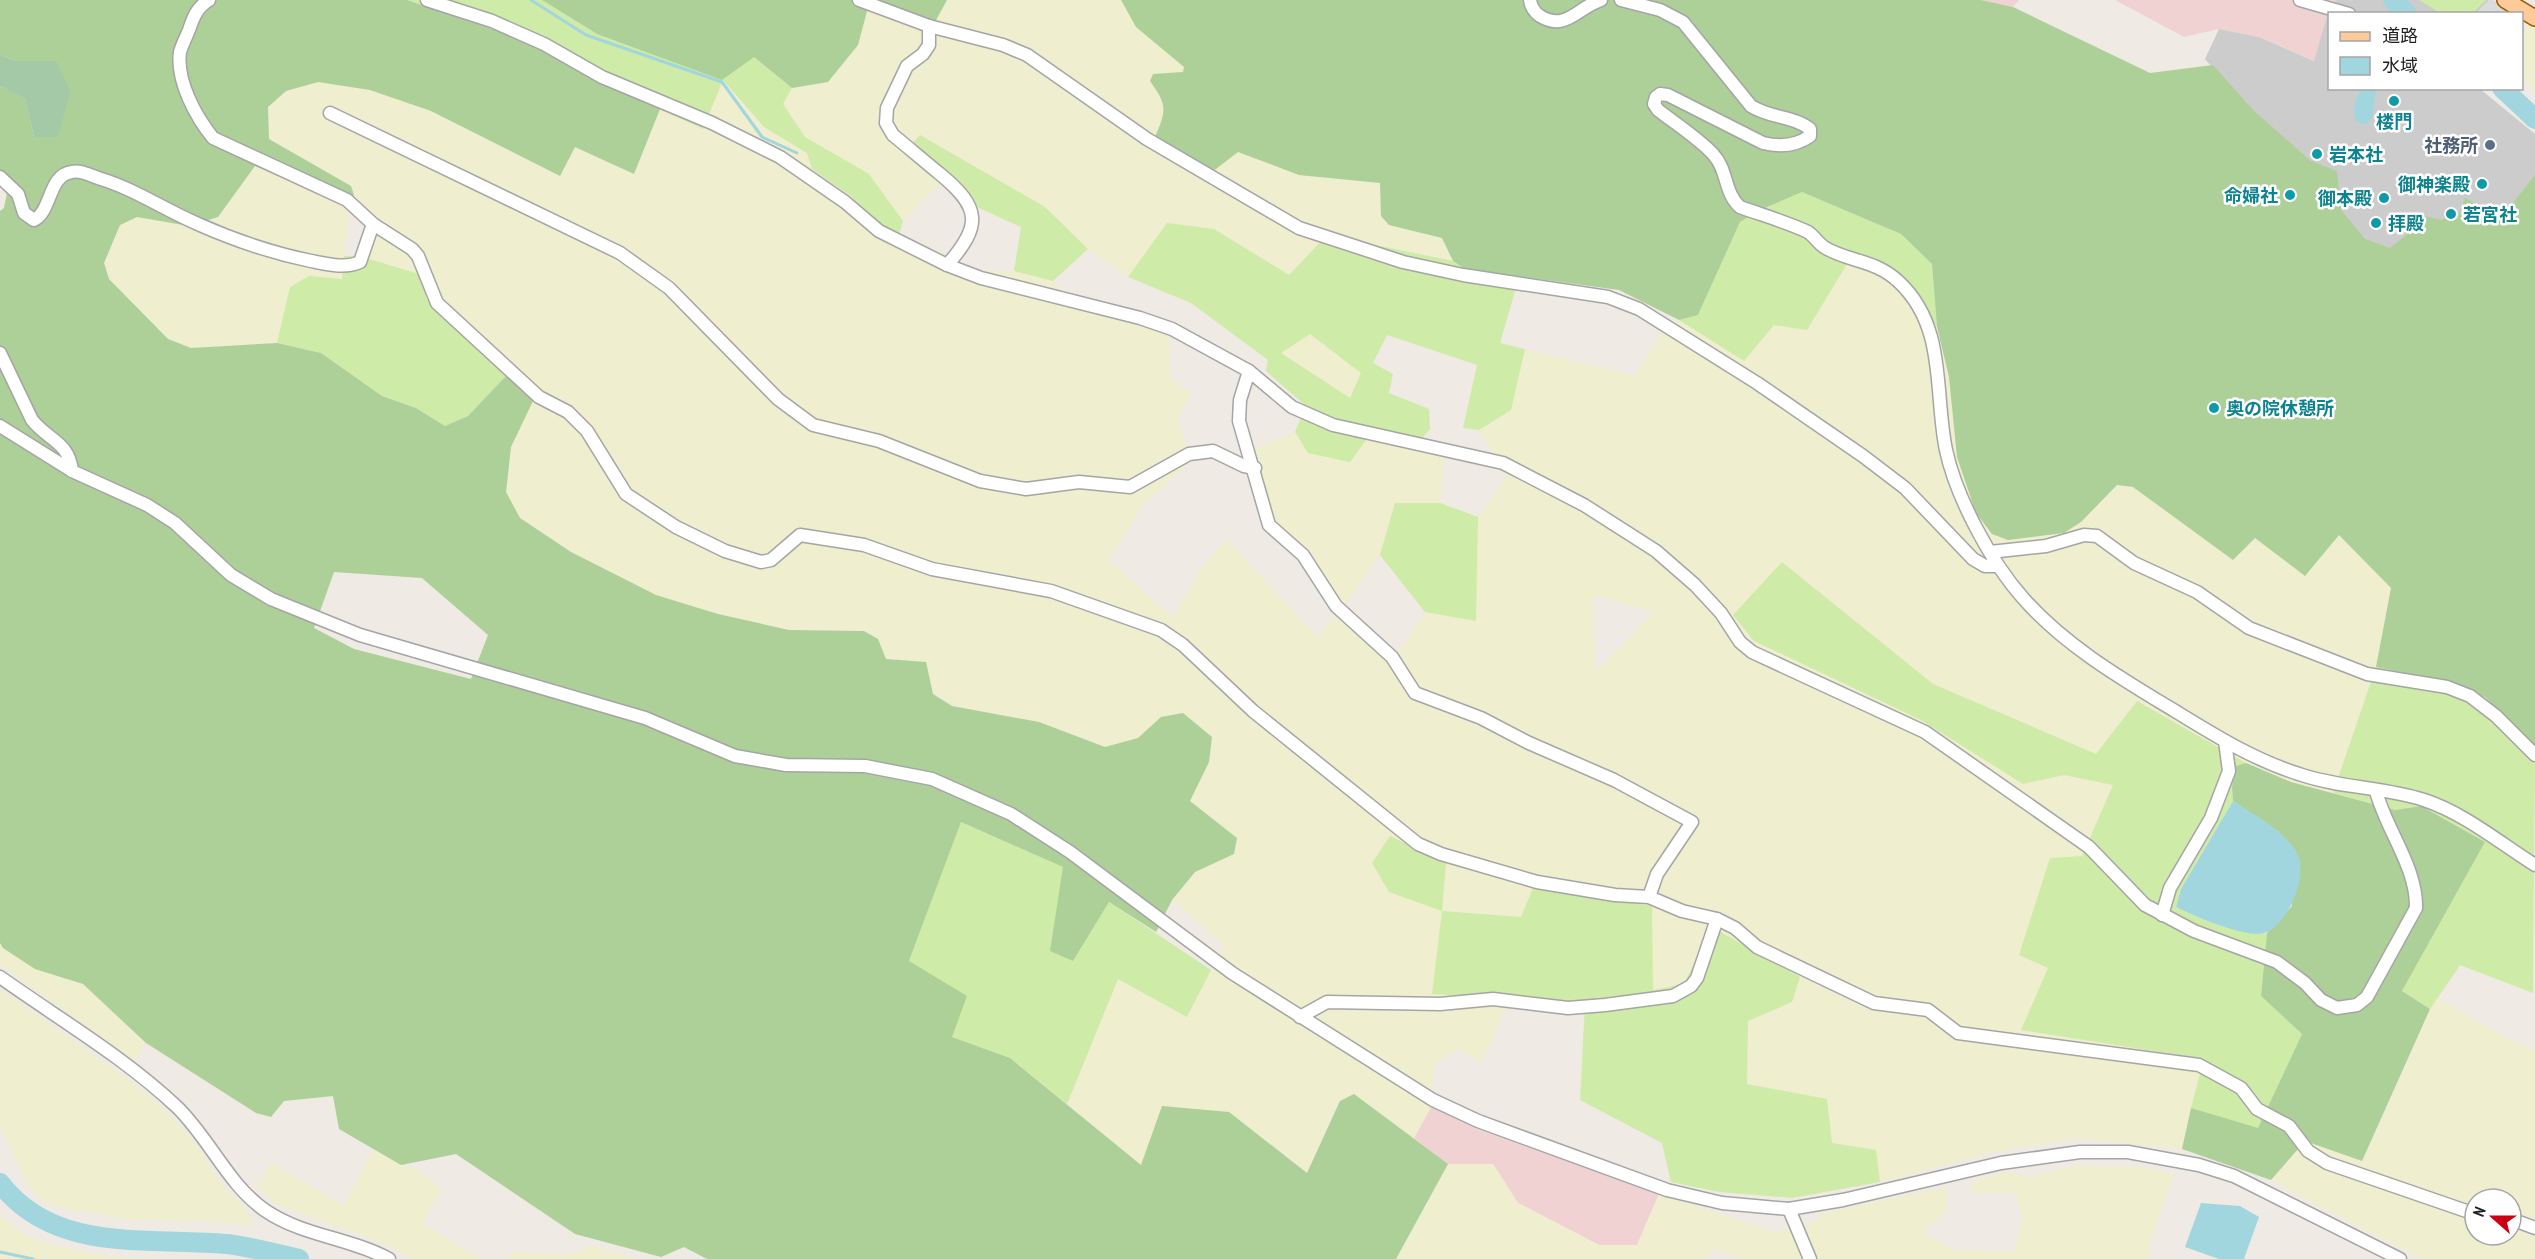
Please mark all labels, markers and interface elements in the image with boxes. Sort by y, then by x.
legend [2328,12,2523,90]
text: 道路 [2382,24,2418,47]
text: 水域 [2382,54,2418,77]
marker: 楼門 [2387,94,2401,108]
place label: 楼門 [2376,110,2412,133]
place label: 社務所 [2424,134,2478,157]
marker: 社務所 [2483,138,2497,152]
place label: 岩本社 [2329,143,2383,166]
marker: 岩本社 [2310,147,2324,161]
place label: 御神楽殿 [2397,173,2470,196]
marker: 御神楽殿 [2475,177,2489,191]
place label: 命婦社 [2224,184,2278,207]
place label: 御本殿 [2317,187,2372,210]
marker: 命婦社 [2283,188,2297,202]
marker: 御本殿 [2377,191,2391,205]
place label: 若宮社 [2463,203,2517,226]
marker: 若宮社 [2444,207,2458,221]
place label: 拝殿 [2388,212,2424,235]
marker: 拝殿 [2369,216,2383,230]
place label: 奥の院休憩所 [2226,397,2334,420]
marker: 奥の院休憩所 [2207,401,2221,415]
north arrow [2463,1187,2523,1247]
text: N [2468,1204,2490,1219]

